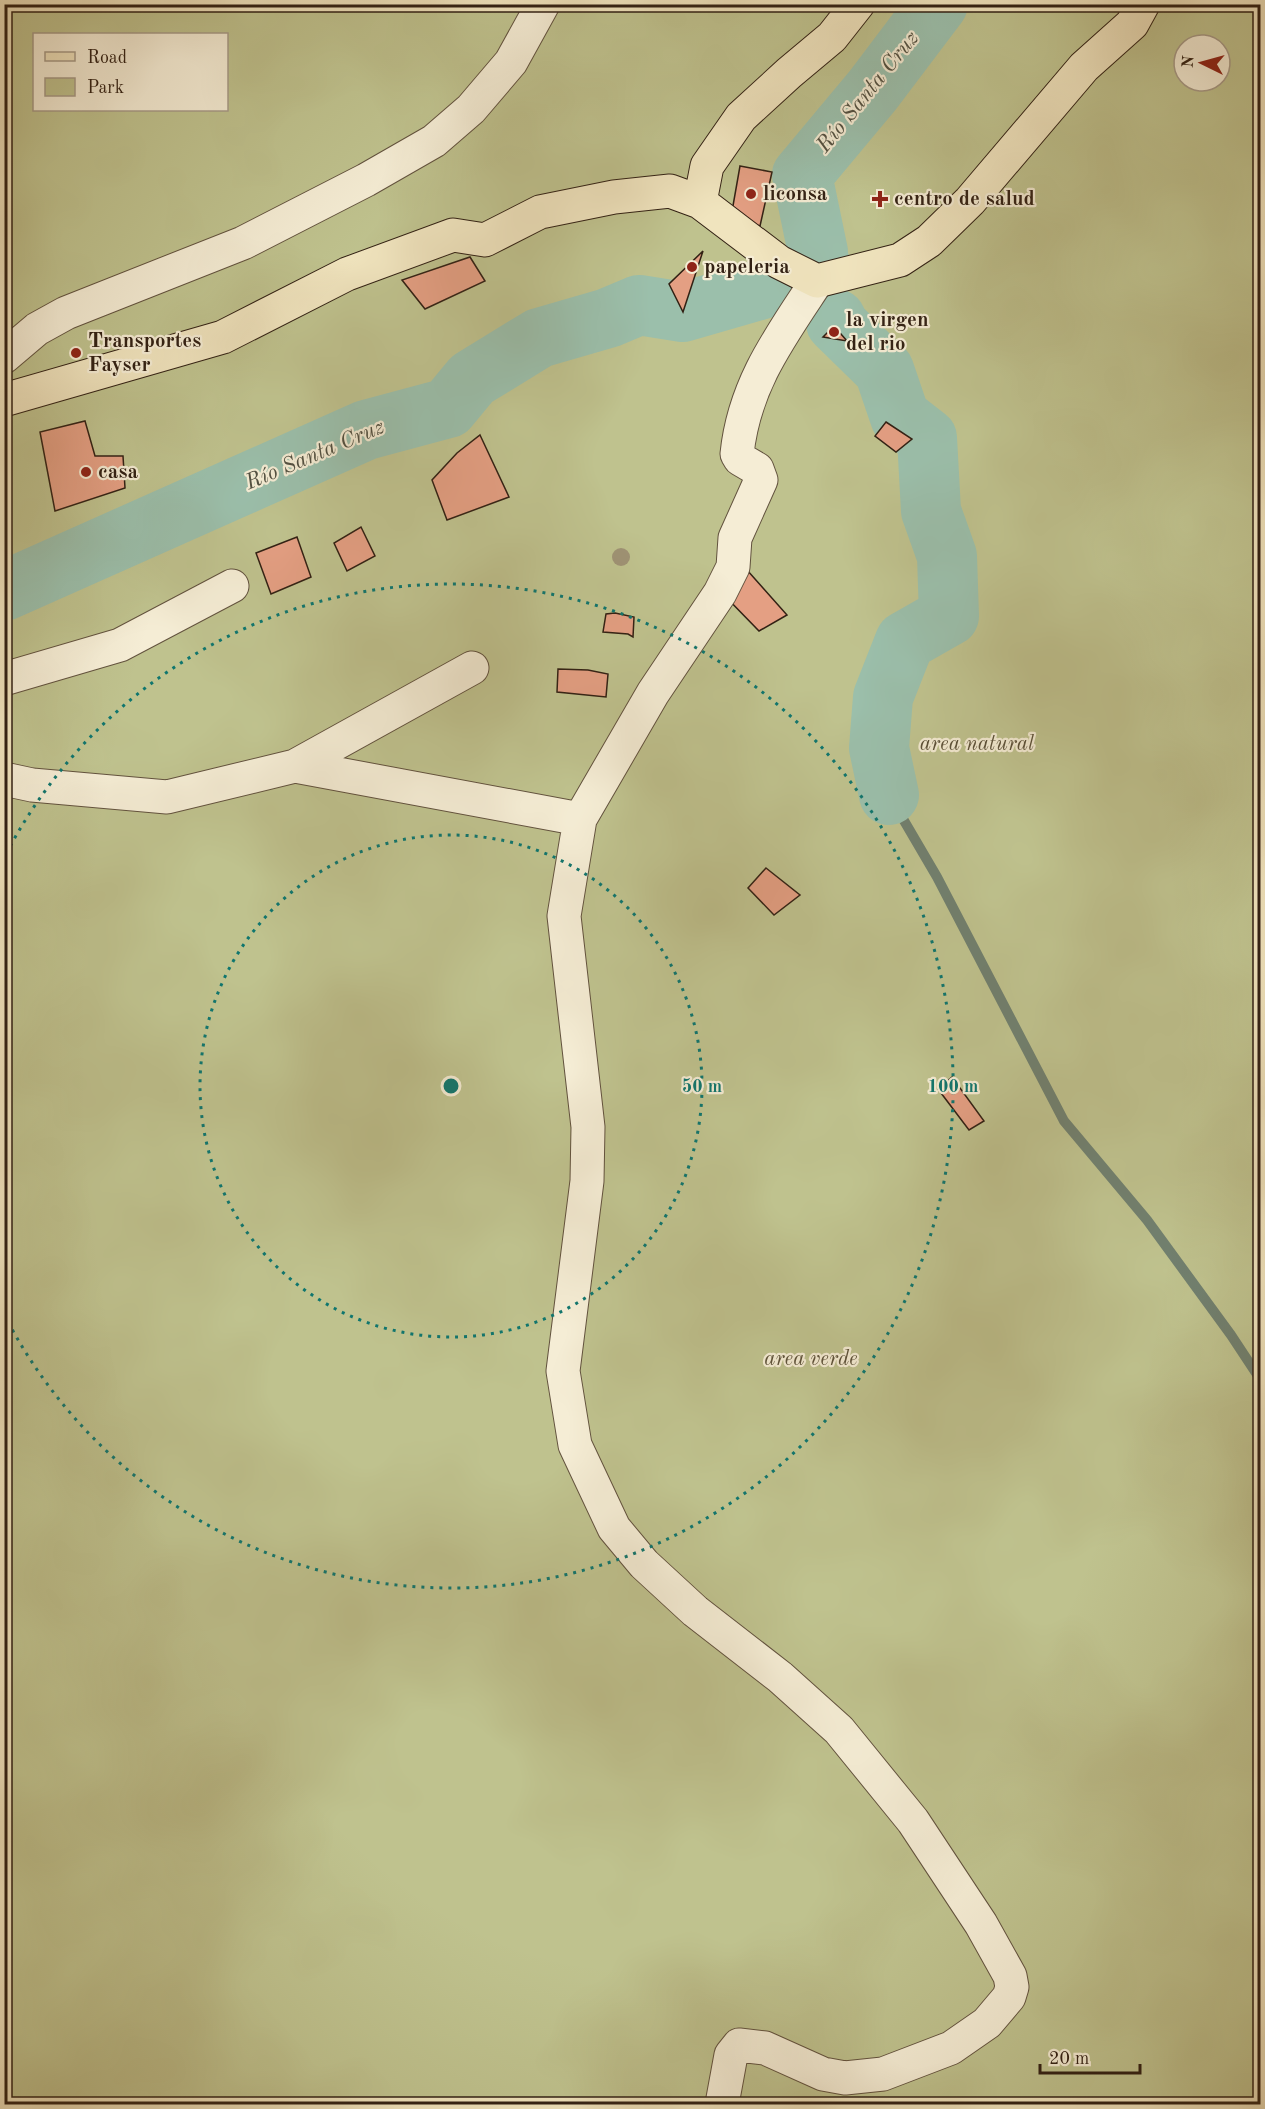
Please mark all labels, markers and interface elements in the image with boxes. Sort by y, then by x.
water label: Río Santa Cruz [812,27,924,158]
legend [33,33,228,111]
north arrow [1172,33,1232,93]
text: Road [87,49,127,67]
text: N [1181,54,1198,69]
text: Park [87,79,124,97]
place label: liconsa [763,184,828,205]
marker: liconsa [744,187,758,201]
place label: centro de salud [894,189,1035,210]
marker: centro de salud [871,190,889,208]
place label: papeleria [704,257,790,278]
marker: papeleria [685,260,699,274]
place label: la virgen del rio [846,310,929,355]
marker: la virgen del rio [827,325,841,339]
place label: Transportes Fayser [88,331,201,376]
marker: Transportes Fayser [69,346,83,360]
water label: Río Santa Cruz [241,416,388,495]
place label: casa [98,462,139,483]
marker: casa [79,465,93,479]
park label: area natural [920,734,1034,755]
centre of rings [441,1076,461,1096]
text: 50 m [682,1078,722,1096]
text: 100 m [928,1078,978,1096]
park label: area verde [764,1349,858,1370]
scale bar [1040,2037,1140,2075]
text: 20 m [1049,2050,1089,2068]

